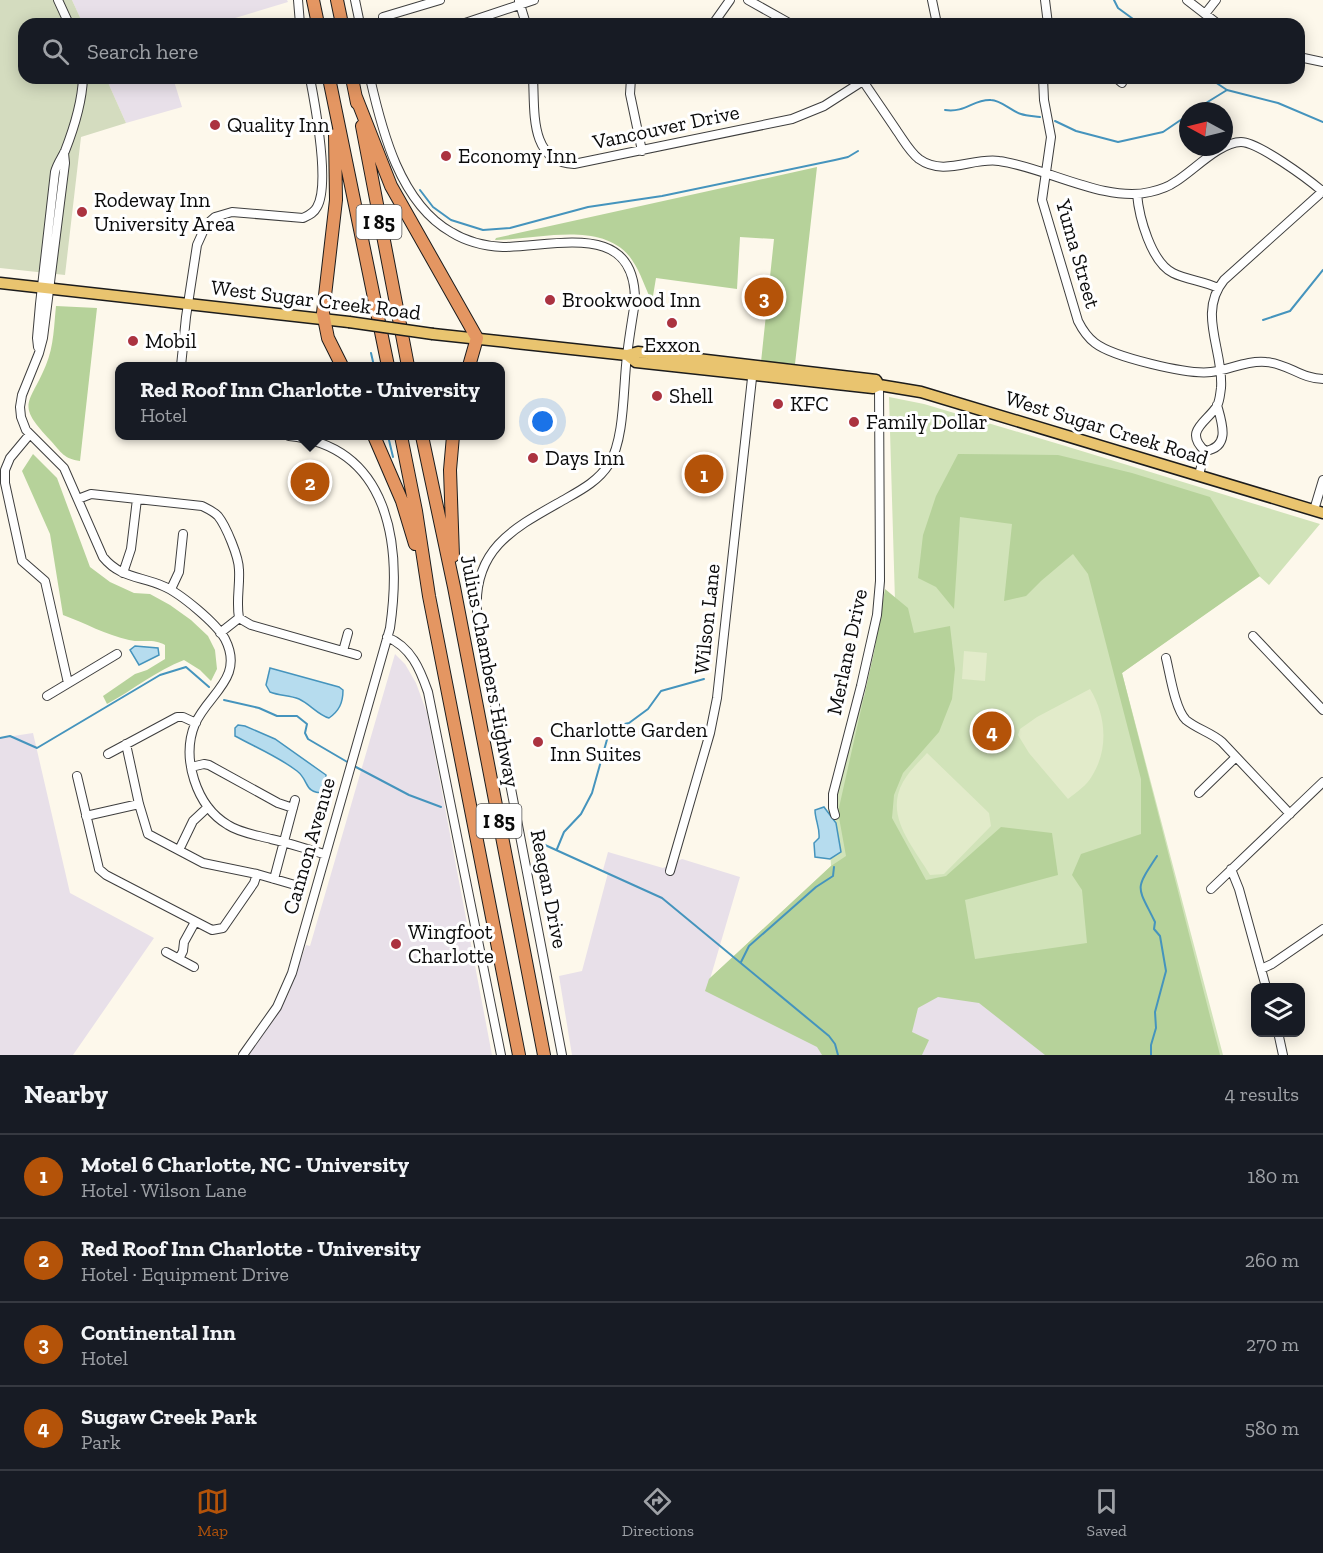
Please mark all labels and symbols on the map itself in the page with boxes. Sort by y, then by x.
street label: Vancouver Drive [589,99,742,154]
north arrow [1179,102,1233,156]
place label: Quality Inn [227,112,329,137]
marker: Quality Inn [208,118,222,132]
place label: Economy Inn [458,143,577,168]
marker: Economy Inn [439,149,453,163]
place label: Rodeway Inn University Area [94,187,235,236]
street label: Yuma Street [1051,196,1106,311]
marker: Rodeway Inn University Area [75,205,89,219]
road number: I 85 [356,205,401,239]
street label: West Sugar Creek Road [210,274,423,325]
pin: 3 [744,274,783,320]
place label: Brookwood Inn [562,287,701,312]
marker: Brookwood Inn [543,293,557,307]
marker: Exxon [665,316,679,330]
place label: Mobil [145,328,197,353]
place label: Exxon [644,332,700,357]
marker: Mobil [126,334,140,348]
place label: Shell [669,383,713,408]
street label: West Sugar Creek Road [1003,385,1212,470]
marker: Shell [650,389,664,403]
place label: KFC [790,391,829,416]
marker: KFC [771,397,785,411]
your location [528,407,557,436]
place label: Family Dollar [866,409,988,434]
marker: Family Dollar [847,415,861,429]
place label: Days Inn [545,445,625,470]
marker: Days Inn [526,451,540,465]
pin: 1 [684,452,724,496]
pin: 2 [290,460,330,504]
street label: Julius Chambers Highway [456,552,525,790]
street label: Wilson Lane [688,562,725,675]
street label: Merlane Drive [821,586,872,717]
pin: 4 [972,708,1012,754]
place label: Charlotte Garden Inn Suites [550,717,708,766]
marker: Charlotte Garden Inn Suites [531,735,545,749]
street label: Cannon Avenue [277,774,340,917]
road number: I 85 [476,804,522,838]
street label: Reagan Drive [526,827,573,951]
place label: Wingfoot Charlotte [408,919,494,968]
marker: Wingfoot Charlotte [389,937,403,951]

